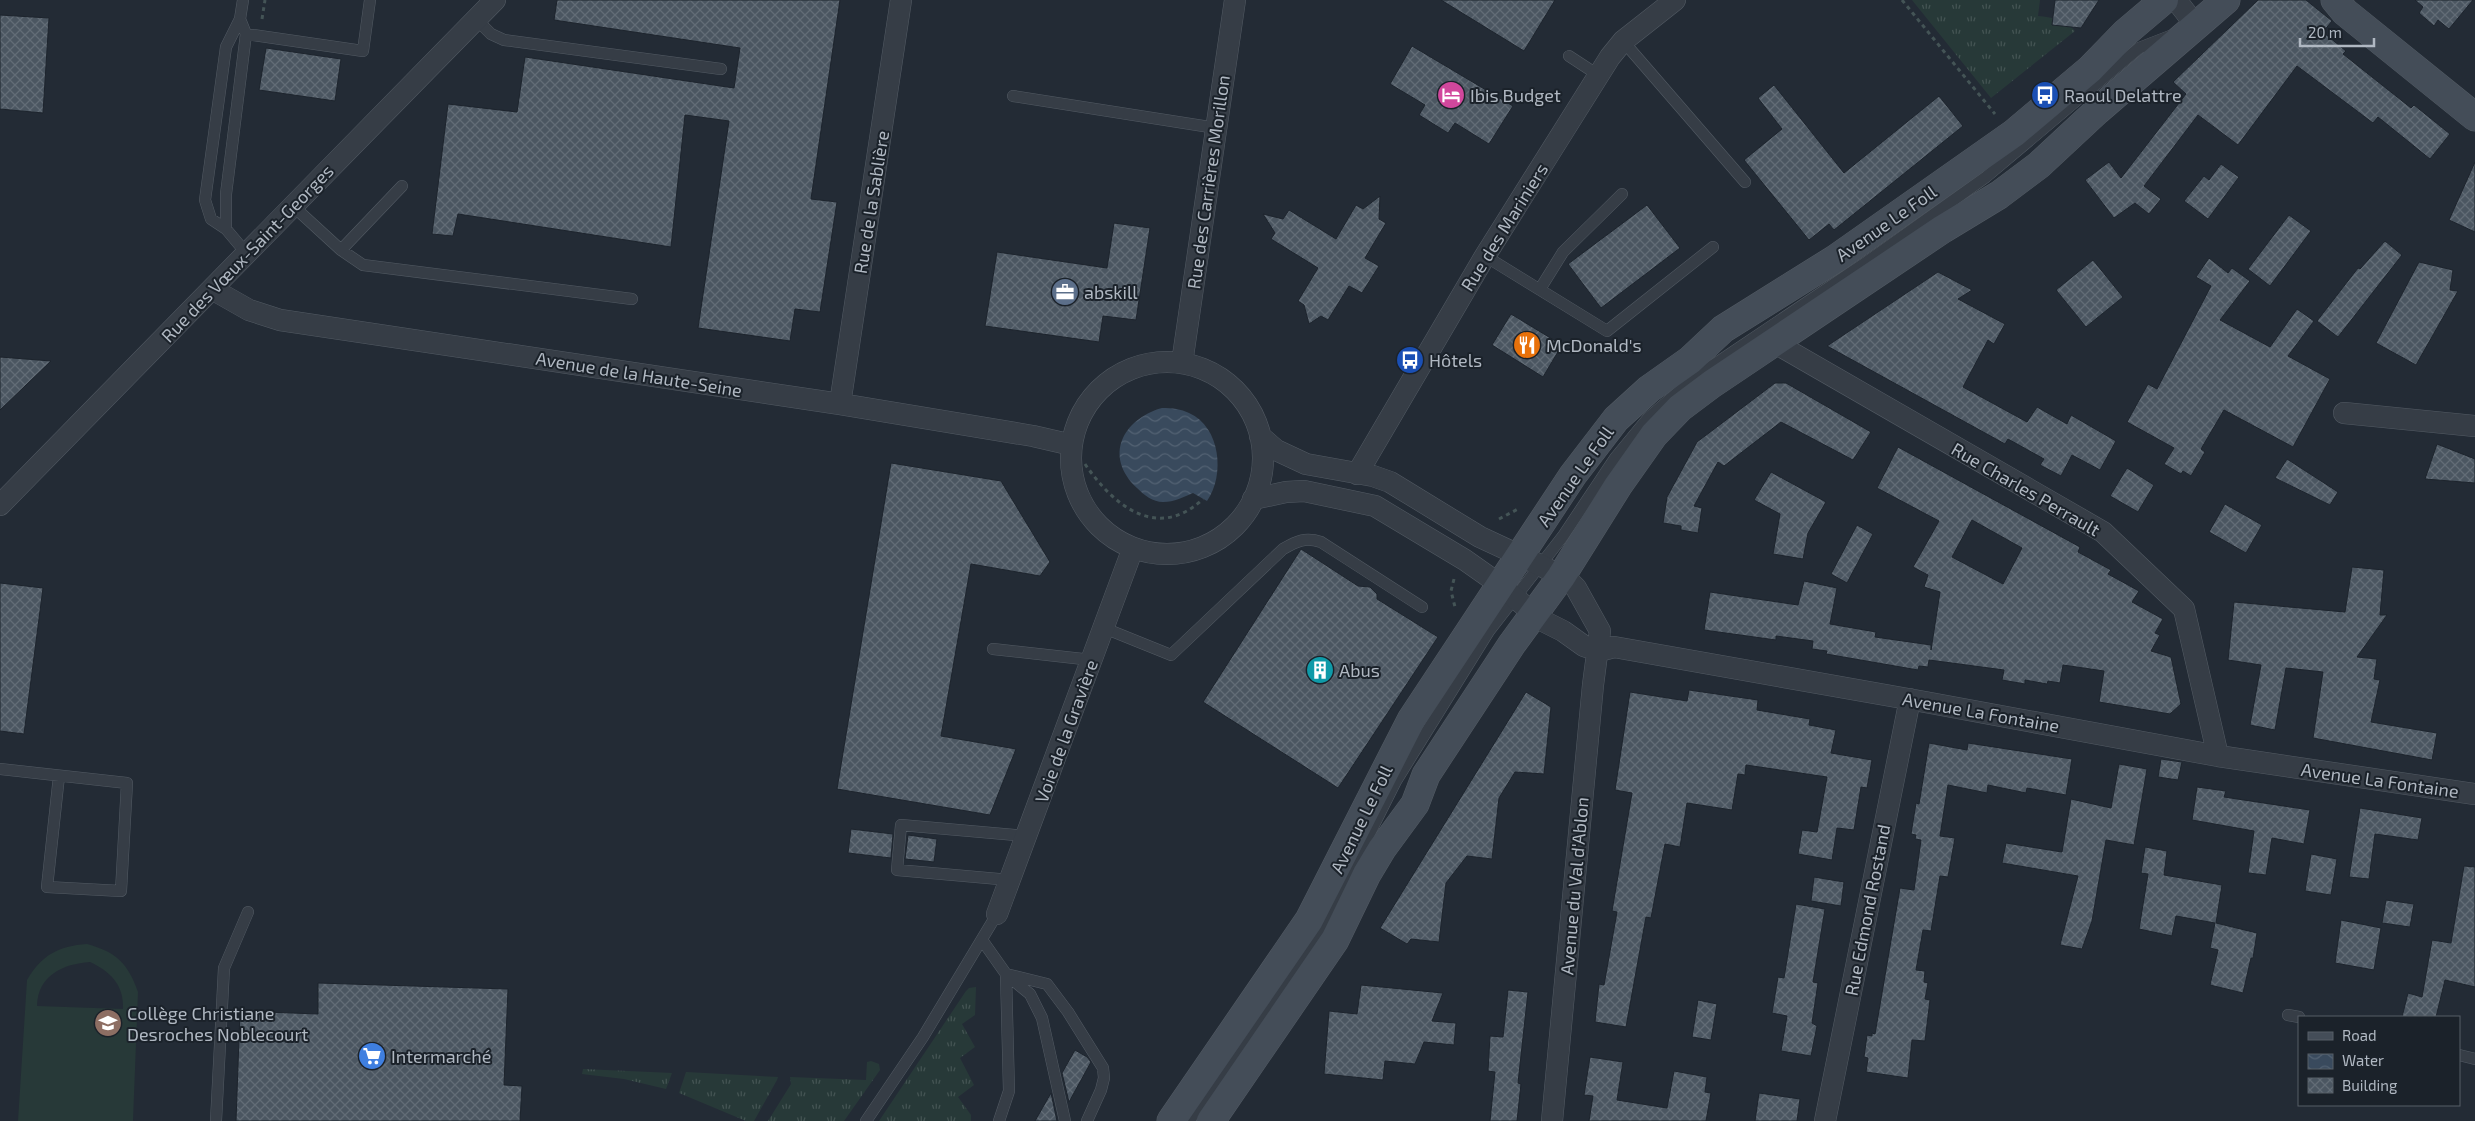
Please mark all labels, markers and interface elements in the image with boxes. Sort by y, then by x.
scale bar [2300,15,2374,47]
text: 20 m [2308,23,2342,41]
street label: Rue des Carrières Morillon [1182,74,1234,290]
hotel icon: Ibis Budget [1436,80,1466,110]
bus stop icon: Raoul Delattre [2030,80,2060,110]
place label: Ibis Budget [1470,84,1561,106]
place label: Raoul Delattre [2064,84,2182,106]
street label: Rue de la Sablière [849,129,893,275]
street label: Rue des Mariniers [1456,159,1552,295]
street label: Rue des Vœux-Saint-Georges [156,160,338,346]
street label: Avenue Le Foll [1832,180,1941,266]
office icon: abskill [1050,277,1080,307]
place label: abskill [1084,281,1138,303]
restaurant icon: McDonald's [1512,330,1542,360]
place label: McDonald's [1546,334,1642,356]
bus stop icon: Hôtels [1395,345,1425,375]
street label: Avenue de la Haute-Seine [534,347,744,401]
place label: Hôtels [1429,349,1482,371]
street label: Avenue Le Foll [1532,421,1618,530]
street label: Rue Charles Perrault [1948,438,2104,541]
building icon: Abus [1305,655,1335,685]
street label: Voie de la Gravière [1030,656,1102,806]
place label: Abus [1339,659,1380,681]
street label: Avenue La Fontaine [1901,687,2061,737]
street label: Avenue La Fontaine [2300,758,2460,802]
street label: Avenue Le Foll [1325,761,1397,877]
street label: Avenue du Val d'Ablon [1555,796,1593,976]
street label: Rue Edmond Rostand [1840,822,1894,998]
place label: Collège Christiane Desroches Noblecourt [127,1002,309,1045]
school or university icon: Collège Christiane Desroches Noblecourt [93,1008,123,1038]
legend [2298,1016,2460,1106]
text: Road [2342,1026,2377,1044]
supermarket icon: Intermarché [357,1041,387,1071]
place label: Intermarché [391,1045,491,1067]
text: Water [2342,1051,2384,1069]
text: Building [2342,1076,2398,1094]

